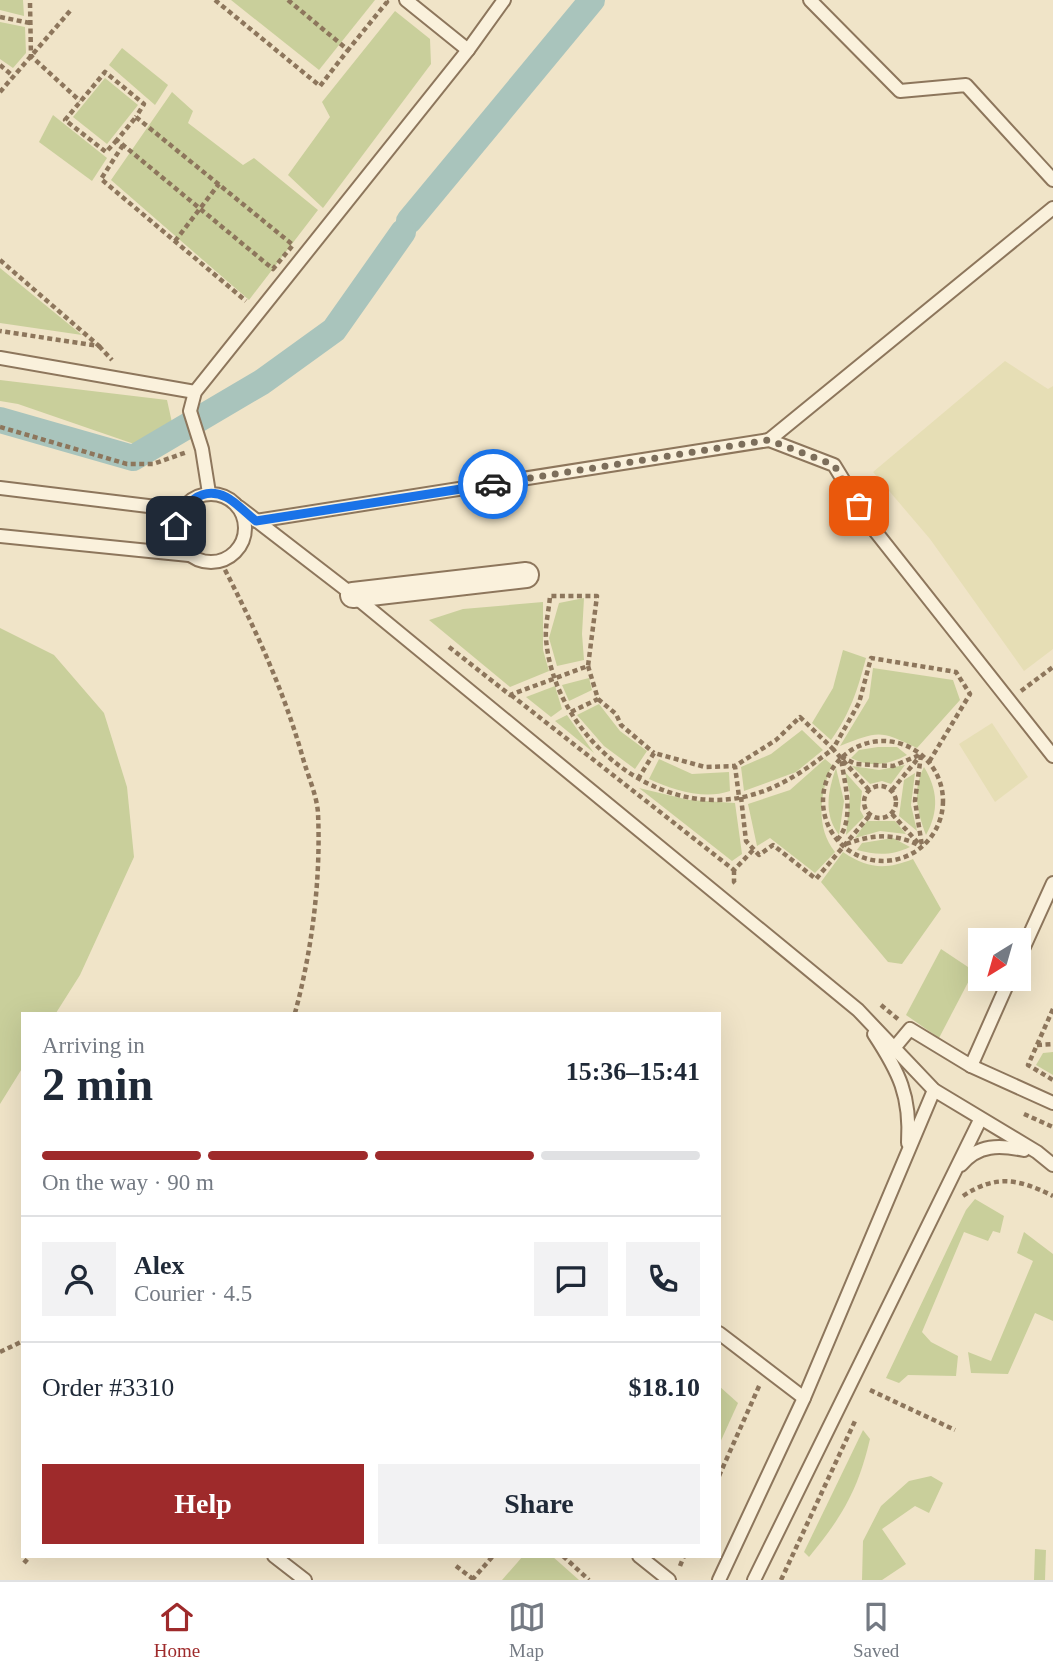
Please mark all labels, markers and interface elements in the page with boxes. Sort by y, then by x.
courier [458,449,528,519]
icon: car [474,465,512,503]
pin [829,476,889,536]
icon: bag [840,487,878,525]
pin [146,496,206,556]
icon: home [157,507,195,545]
north arrow [968,928,1031,990]
map controls [968,928,1031,991]
text: Arriving in [42,1033,145,1058]
text: 15:36–15:41 [566,1057,700,1086]
text: 2 min [42,1059,153,1110]
text: On the way · 90 m [42,1170,214,1195]
button: person [42,1242,116,1316]
button: chat [534,1242,608,1316]
button: phone [626,1242,700,1316]
text: Alex [134,1251,185,1280]
text: Courier · 4.5 [134,1281,252,1306]
text: Order #3310 [42,1373,174,1402]
text: $18.10 [629,1373,700,1402]
button: Help [42,1464,364,1544]
button: Share [378,1464,700,1544]
tab: Home [154,1598,200,1662]
tab: Map [508,1598,546,1662]
tab: Saved [853,1598,899,1662]

